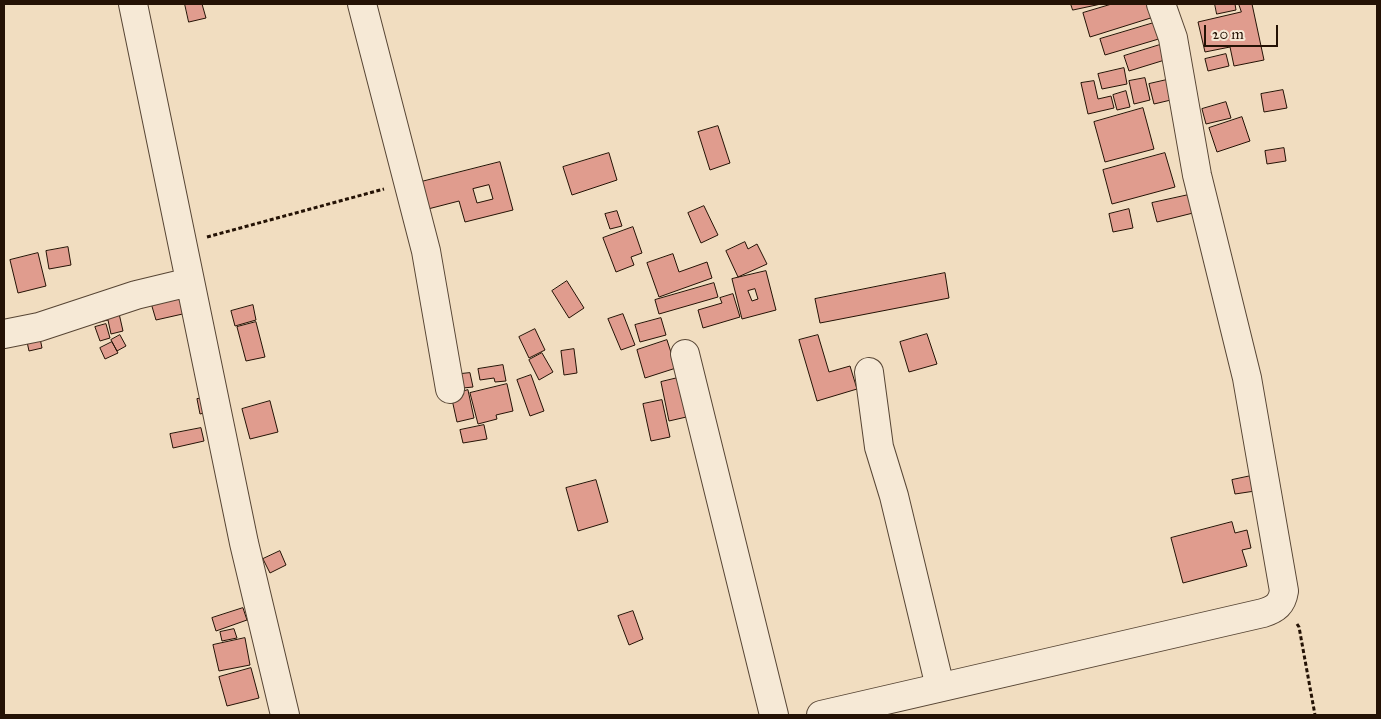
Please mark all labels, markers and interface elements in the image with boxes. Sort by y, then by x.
scale bar [1206,15,1280,47]
text: 20 m [1212,25,1244,43]

